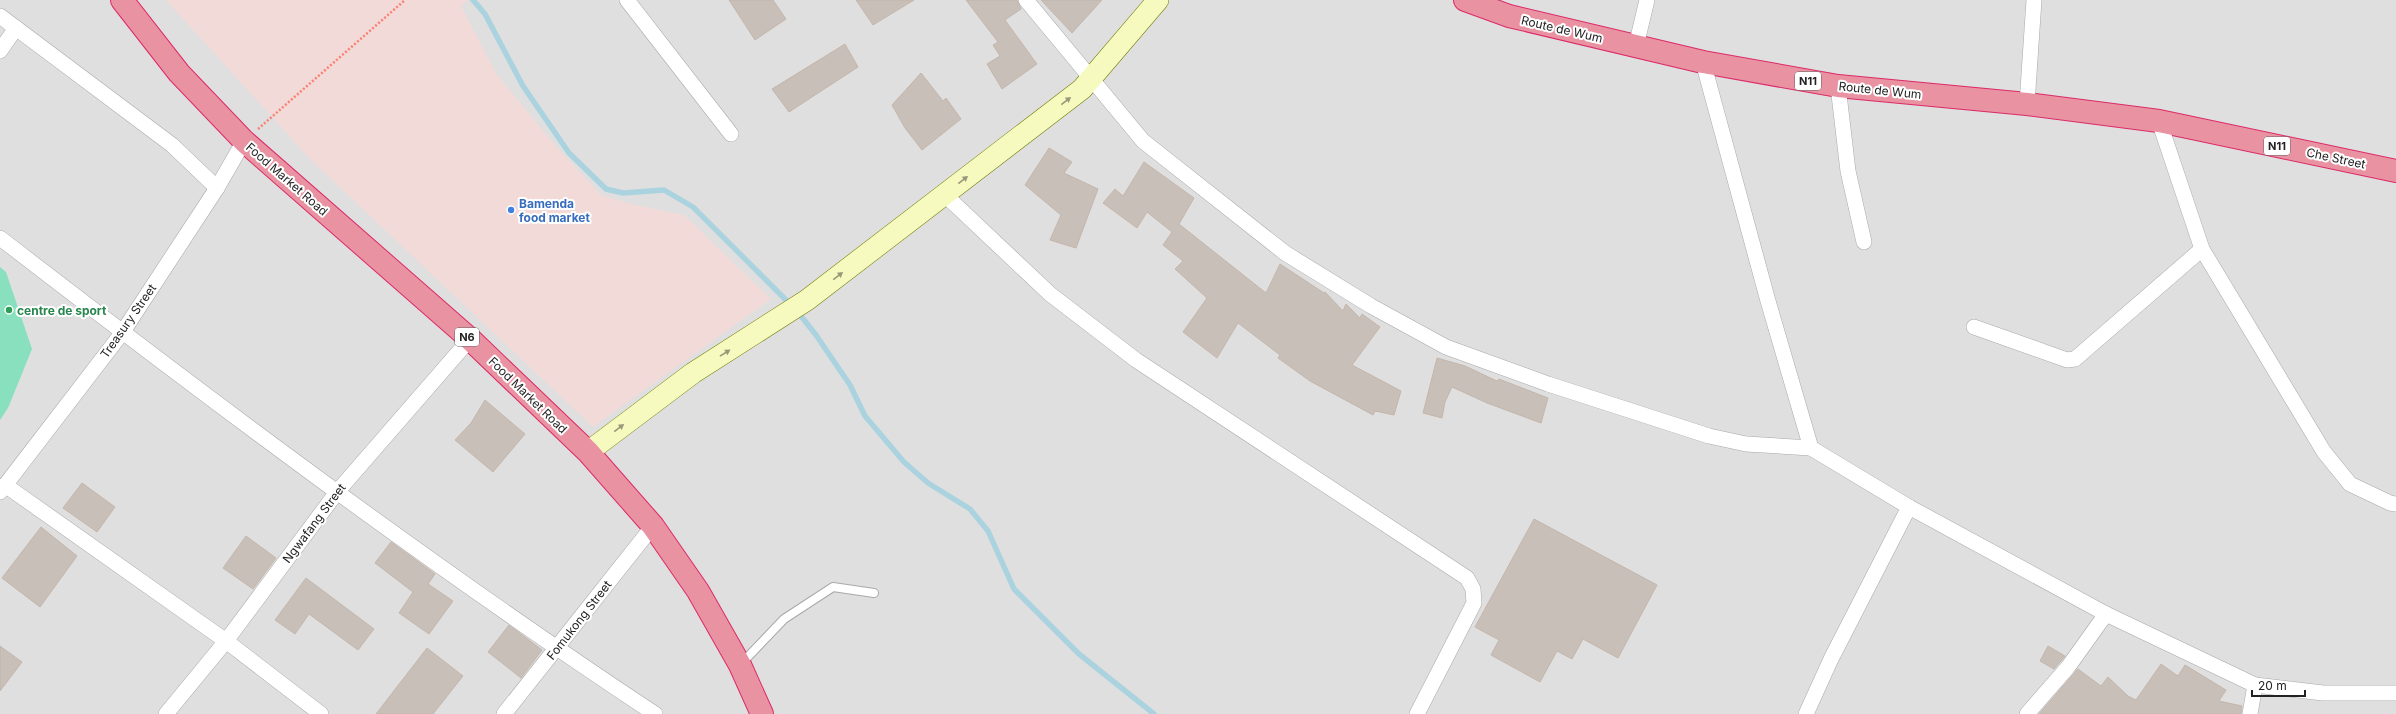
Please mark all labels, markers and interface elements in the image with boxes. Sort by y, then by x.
street label: Route de Wum [1520,12,1604,46]
road number: N11 [1795,72,1821,90]
street label: Route de Wum [1838,78,1922,102]
one-way arrow [1061,96,1072,105]
road number: N11 [2264,137,2290,155]
street label: Food Market Road [243,139,331,219]
street label: Che Street [2305,144,2367,172]
one-way arrow [958,176,969,184]
place label: Bamenda food market [519,196,590,225]
marker: Bamenda food market [506,205,516,215]
one-way arrow [833,272,843,280]
street label: Treasury Street [97,281,159,361]
place label: centre de sport [17,303,107,318]
marker: centre de sport [4,305,14,315]
road number: N6 [455,328,479,346]
one-way arrow [720,349,730,357]
street label: Food Market Road [486,354,570,436]
one-way arrow [614,424,625,433]
street label: Ngwafang Street [279,480,349,566]
street label: Fomukong Street [543,577,615,663]
scale bar [2252,672,2305,698]
text: 20 m [2258,678,2287,693]

